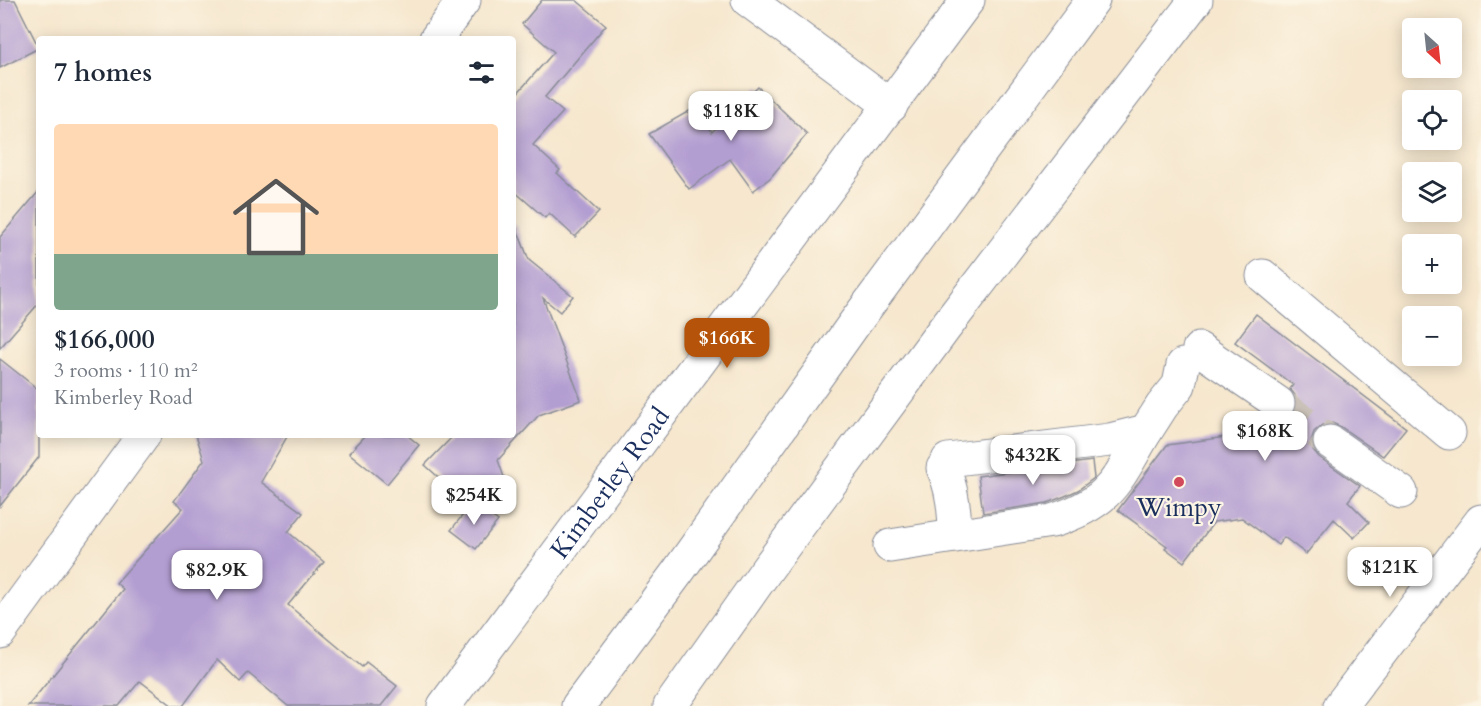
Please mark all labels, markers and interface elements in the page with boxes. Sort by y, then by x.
north arrow [1402,18,1462,78]
map controls [1402,18,1462,366]
text: 7 homes [54,55,152,90]
icon: filters [465,56,498,89]
button: locate [1402,90,1462,150]
pin: $118K [689,91,773,142]
text: $118K [702,97,760,124]
button: layers [1402,162,1462,222]
icon: home [222,163,330,271]
button: + [1402,234,1462,294]
button: − [1402,306,1462,366]
pin: $166K [685,318,769,369]
text: $166,000 [54,322,155,357]
text: $166K [698,324,756,351]
text: 3 rooms · 110 m² [54,357,198,384]
text: Kimberley Road [54,384,193,411]
street label: Kimberley Road [542,400,678,566]
pin: $168K [1223,411,1307,462]
text: $168K [1236,417,1294,444]
pin: $432K [991,435,1075,486]
text: $432K [1004,441,1062,468]
pin: $254K [432,475,516,526]
marker: Wimpy [1172,475,1186,489]
text: $254K [445,481,503,508]
place label: Wimpy [1135,490,1222,525]
pin: $121K [1348,547,1432,598]
pin: $82.9K [168,550,266,601]
text: $121K [1361,553,1419,580]
text: $82.9K [186,556,248,583]

